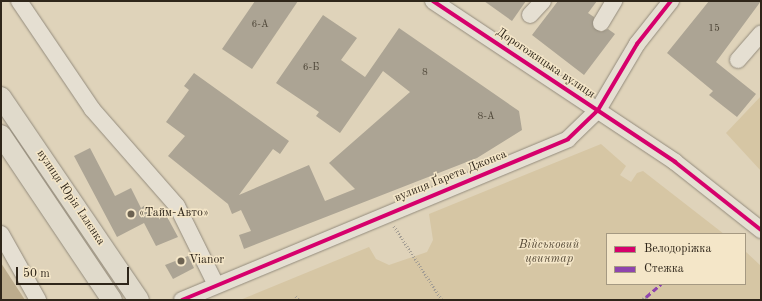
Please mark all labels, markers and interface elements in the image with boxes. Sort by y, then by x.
house number: 6-А [251,19,269,31]
house number: 15 [708,23,720,35]
street label: Дорогожицька вулиця [493,26,597,102]
house number: 6-Б [303,62,319,74]
house number: 8 [422,67,428,79]
house number: 8-А [477,111,495,123]
street label: вулиця Юрія Іллєнка [33,148,107,248]
street label: вулиця Ґарета Джонса [393,148,509,206]
place label: «Тайм-Авто» [139,207,209,221]
marker: «Тайм-Авто» [126,209,136,219]
legend [606,233,746,285]
park label: Військовий цвинтар [519,239,579,267]
text: Велодоріжка [644,243,711,255]
place label: Vianor [189,254,224,268]
marker: Vianor [176,256,186,266]
scale bar [18,259,131,285]
text: Стежка [644,263,684,275]
text: 50 m [23,268,50,280]

